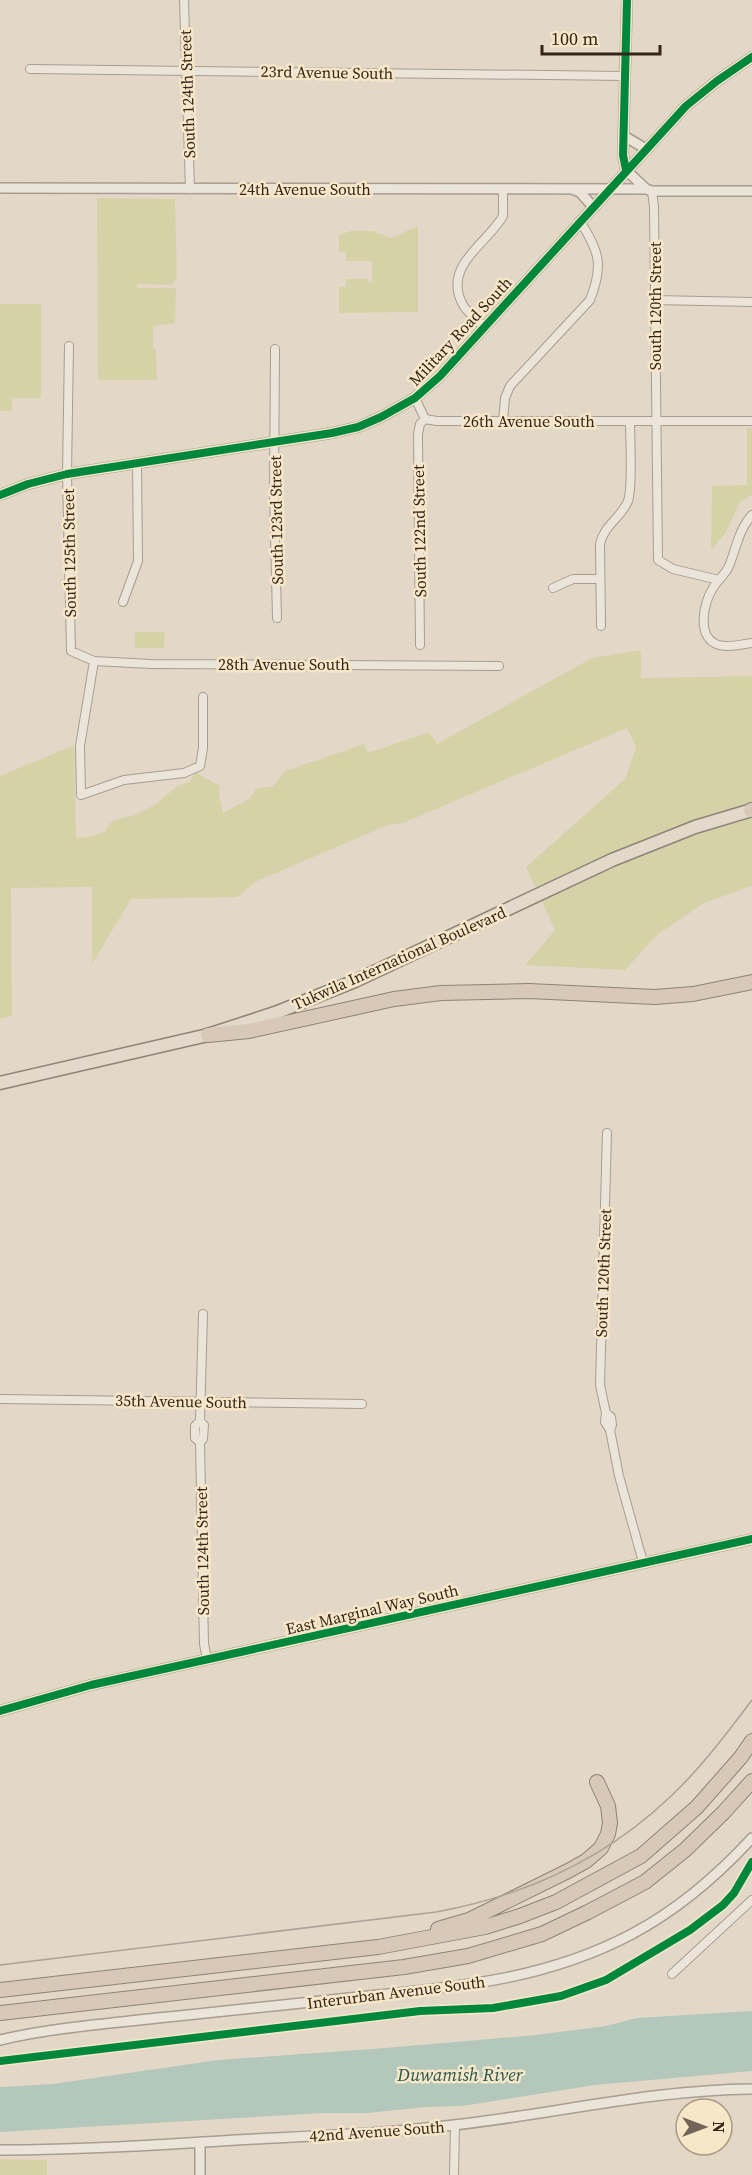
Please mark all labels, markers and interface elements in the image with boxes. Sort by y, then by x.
scale bar [542,18,660,56]
text: 100 m [551,26,598,51]
street label: South 124th Street [174,29,200,159]
street label: 23rd Avenue South [261,60,394,84]
street label: 24th Avenue South [239,178,371,200]
street label: South 120th Street [644,241,666,370]
street label: Military Road South [404,271,517,390]
street label: 26th Avenue South [463,410,595,432]
street label: South 123rd Street [264,454,288,585]
street label: South 122nd Street [407,464,431,597]
street label: South 125th Street [57,488,81,617]
street label: 28th Avenue South [218,653,350,675]
street label: Tukwila International Boulevard [289,901,509,1015]
street label: South 120th Street [590,1208,616,1338]
street label: 35th Avenue South [115,1389,247,1413]
street label: South 124th Street [190,1486,214,1615]
street label: East Marginal Way South [284,1578,461,1640]
street label: Interurban Avenue South [306,1970,487,2014]
water label: Duwamish River [396,2062,523,2087]
north arrow [674,2097,734,2157]
street label: 42nd Avenue South [309,2115,446,2147]
text: N [708,2121,730,2133]

